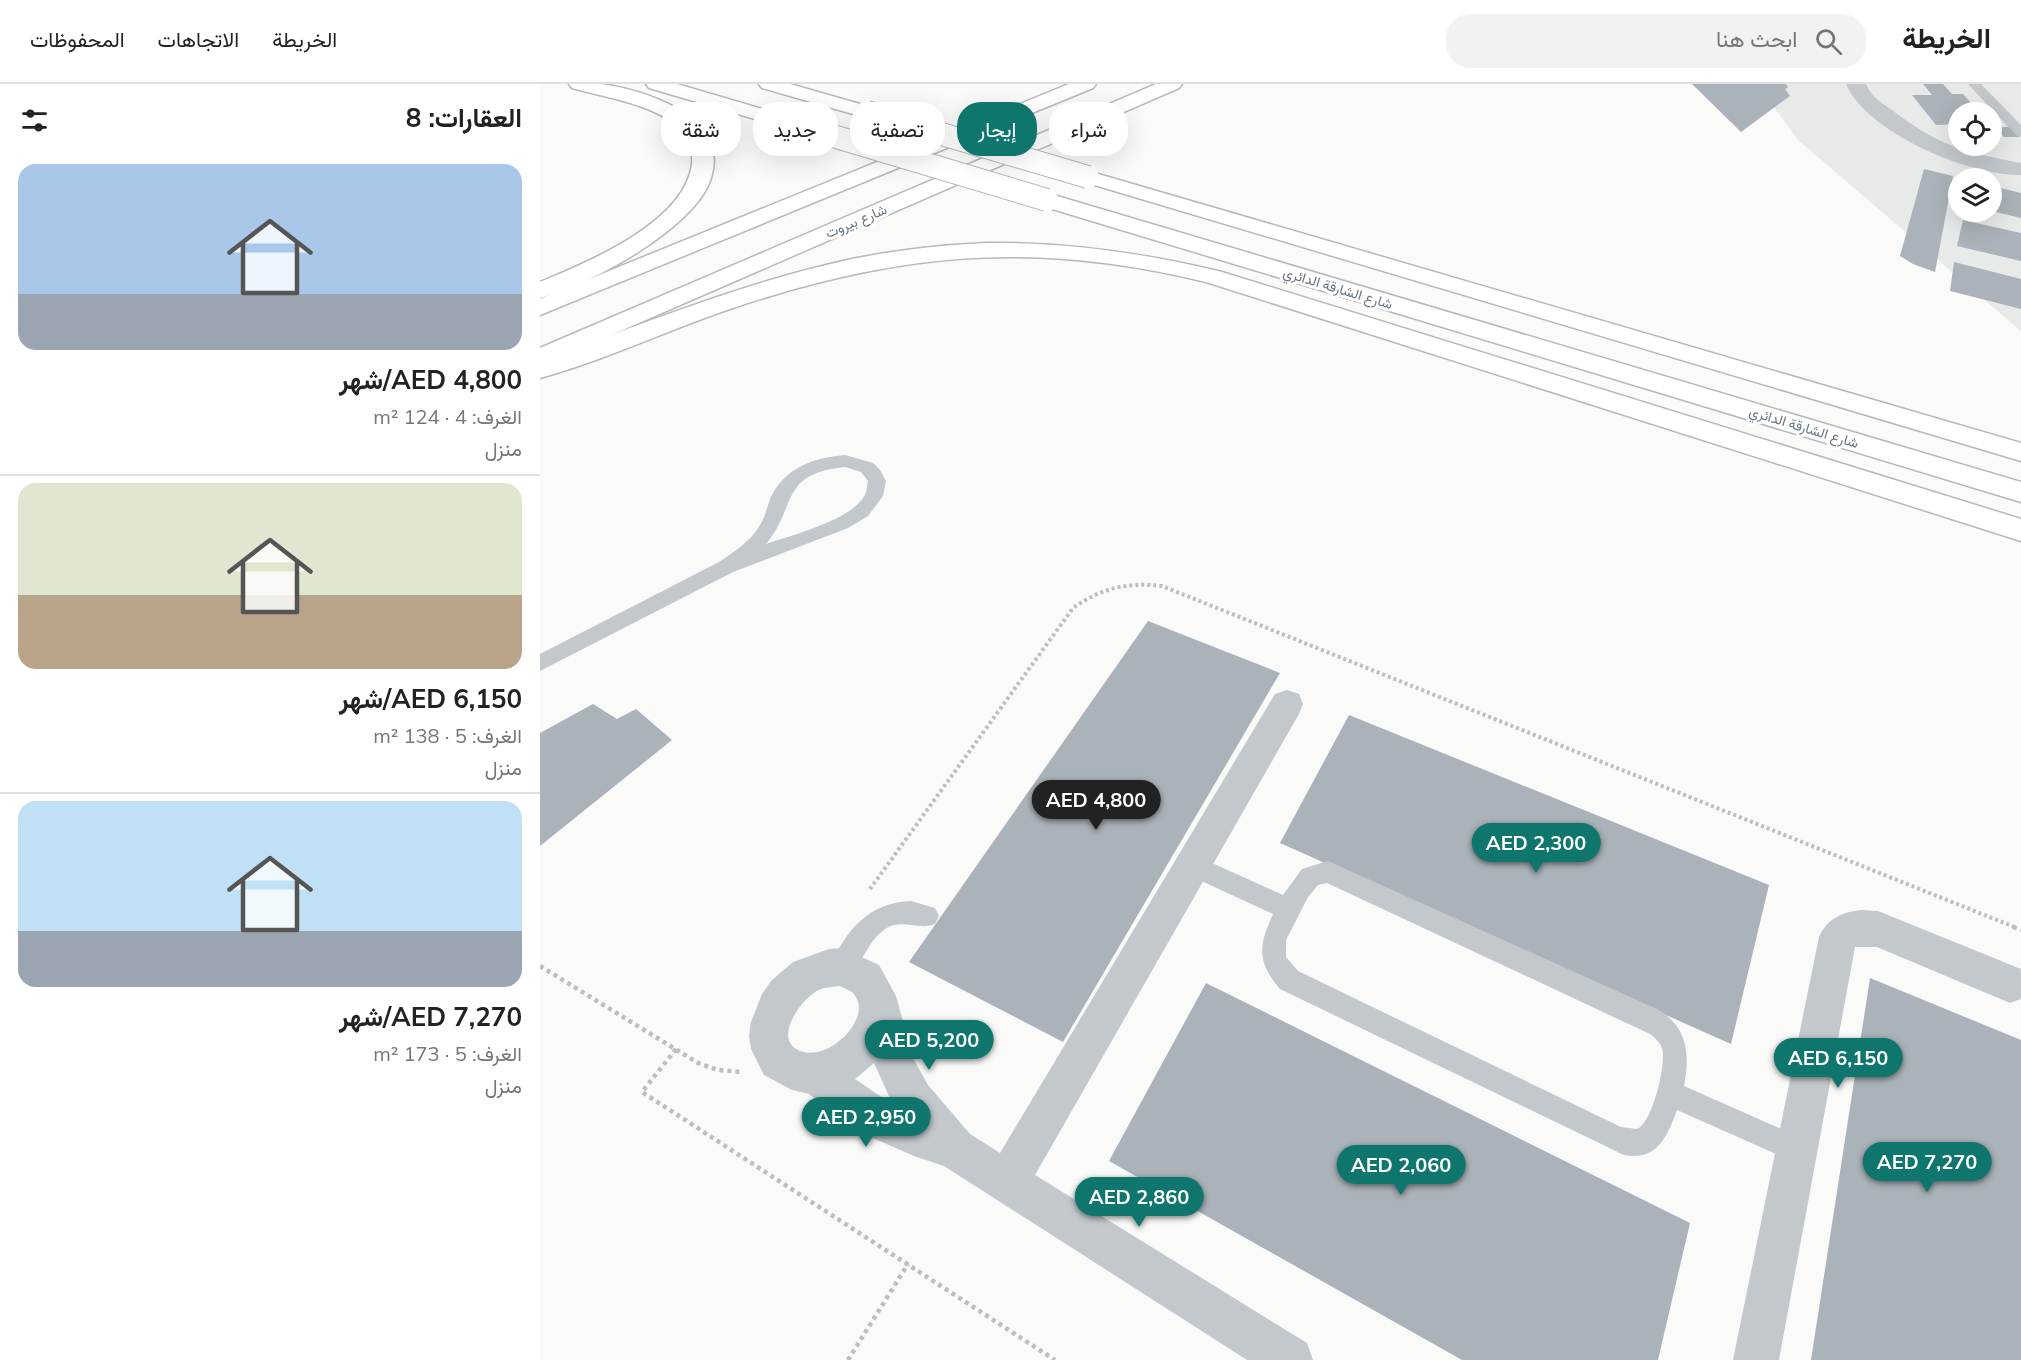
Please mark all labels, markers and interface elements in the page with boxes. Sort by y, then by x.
search box [1446,14,1866,68]
text: الخريطة [1902,20,1991,55]
text: ابحث هنا [1716,25,1797,53]
icon: search [1812,25,1845,58]
text: المحفوظات [30,26,125,52]
text: الاتجاهات [158,26,239,52]
text: الخريطة [272,26,337,52]
text: العقارات: 8 [406,101,522,134]
chip: شقة [661,102,741,156]
chip: جديد [753,102,838,156]
chip: تصفية [850,102,945,156]
chip: إيجار [957,102,1037,156]
chip: شراء [1049,102,1128,156]
map controls [1948,102,2002,222]
button: locate [1948,102,2002,156]
icon: filters [18,104,51,137]
button: layers [1948,168,2002,222]
street label: شارع بيروت [822,200,890,244]
icon: home [216,203,324,311]
street label: شارع الشارقة الدائري [1280,263,1395,316]
text: AED 4,800/شهر [339,363,522,396]
street label: شارع الشارقة الدائري [1746,402,1861,455]
text: الغرف: 4 · 124 m² [373,404,522,429]
text: منزل [485,436,522,461]
icon: home [216,522,324,630]
text: AED 6,150/شهر [339,682,522,715]
text: الغرف: 5 · 138 m² [373,723,522,748]
text: منزل [485,755,522,780]
pin: AED 4,800 [1027,780,1165,831]
text: AED 4,800 [1046,787,1146,812]
pin: AED 2,300 [1467,823,1605,874]
text: AED 2,300 [1486,830,1586,855]
icon: home [216,840,324,948]
text: AED 7,270/شهر [339,1000,522,1033]
pin: AED 5,200 [860,1020,998,1071]
text: AED 5,200 [879,1027,979,1052]
pin: AED 6,150 [1769,1038,1907,1089]
text: الغرف: 5 · 173 m² [373,1041,522,1066]
text: AED 6,150 [1788,1045,1888,1070]
text: منزل [485,1073,522,1098]
pin: AED 2,950 [797,1097,935,1148]
text: AED 2,950 [816,1104,916,1129]
pin: AED 7,270 [1858,1142,1996,1193]
pin: AED 2,060 [1332,1145,1470,1196]
text: AED 7,270 [1877,1149,1977,1174]
text: AED 2,060 [1351,1152,1451,1177]
pin: AED 2,860 [1070,1177,1208,1228]
text: AED 2,860 [1089,1184,1189,1209]

